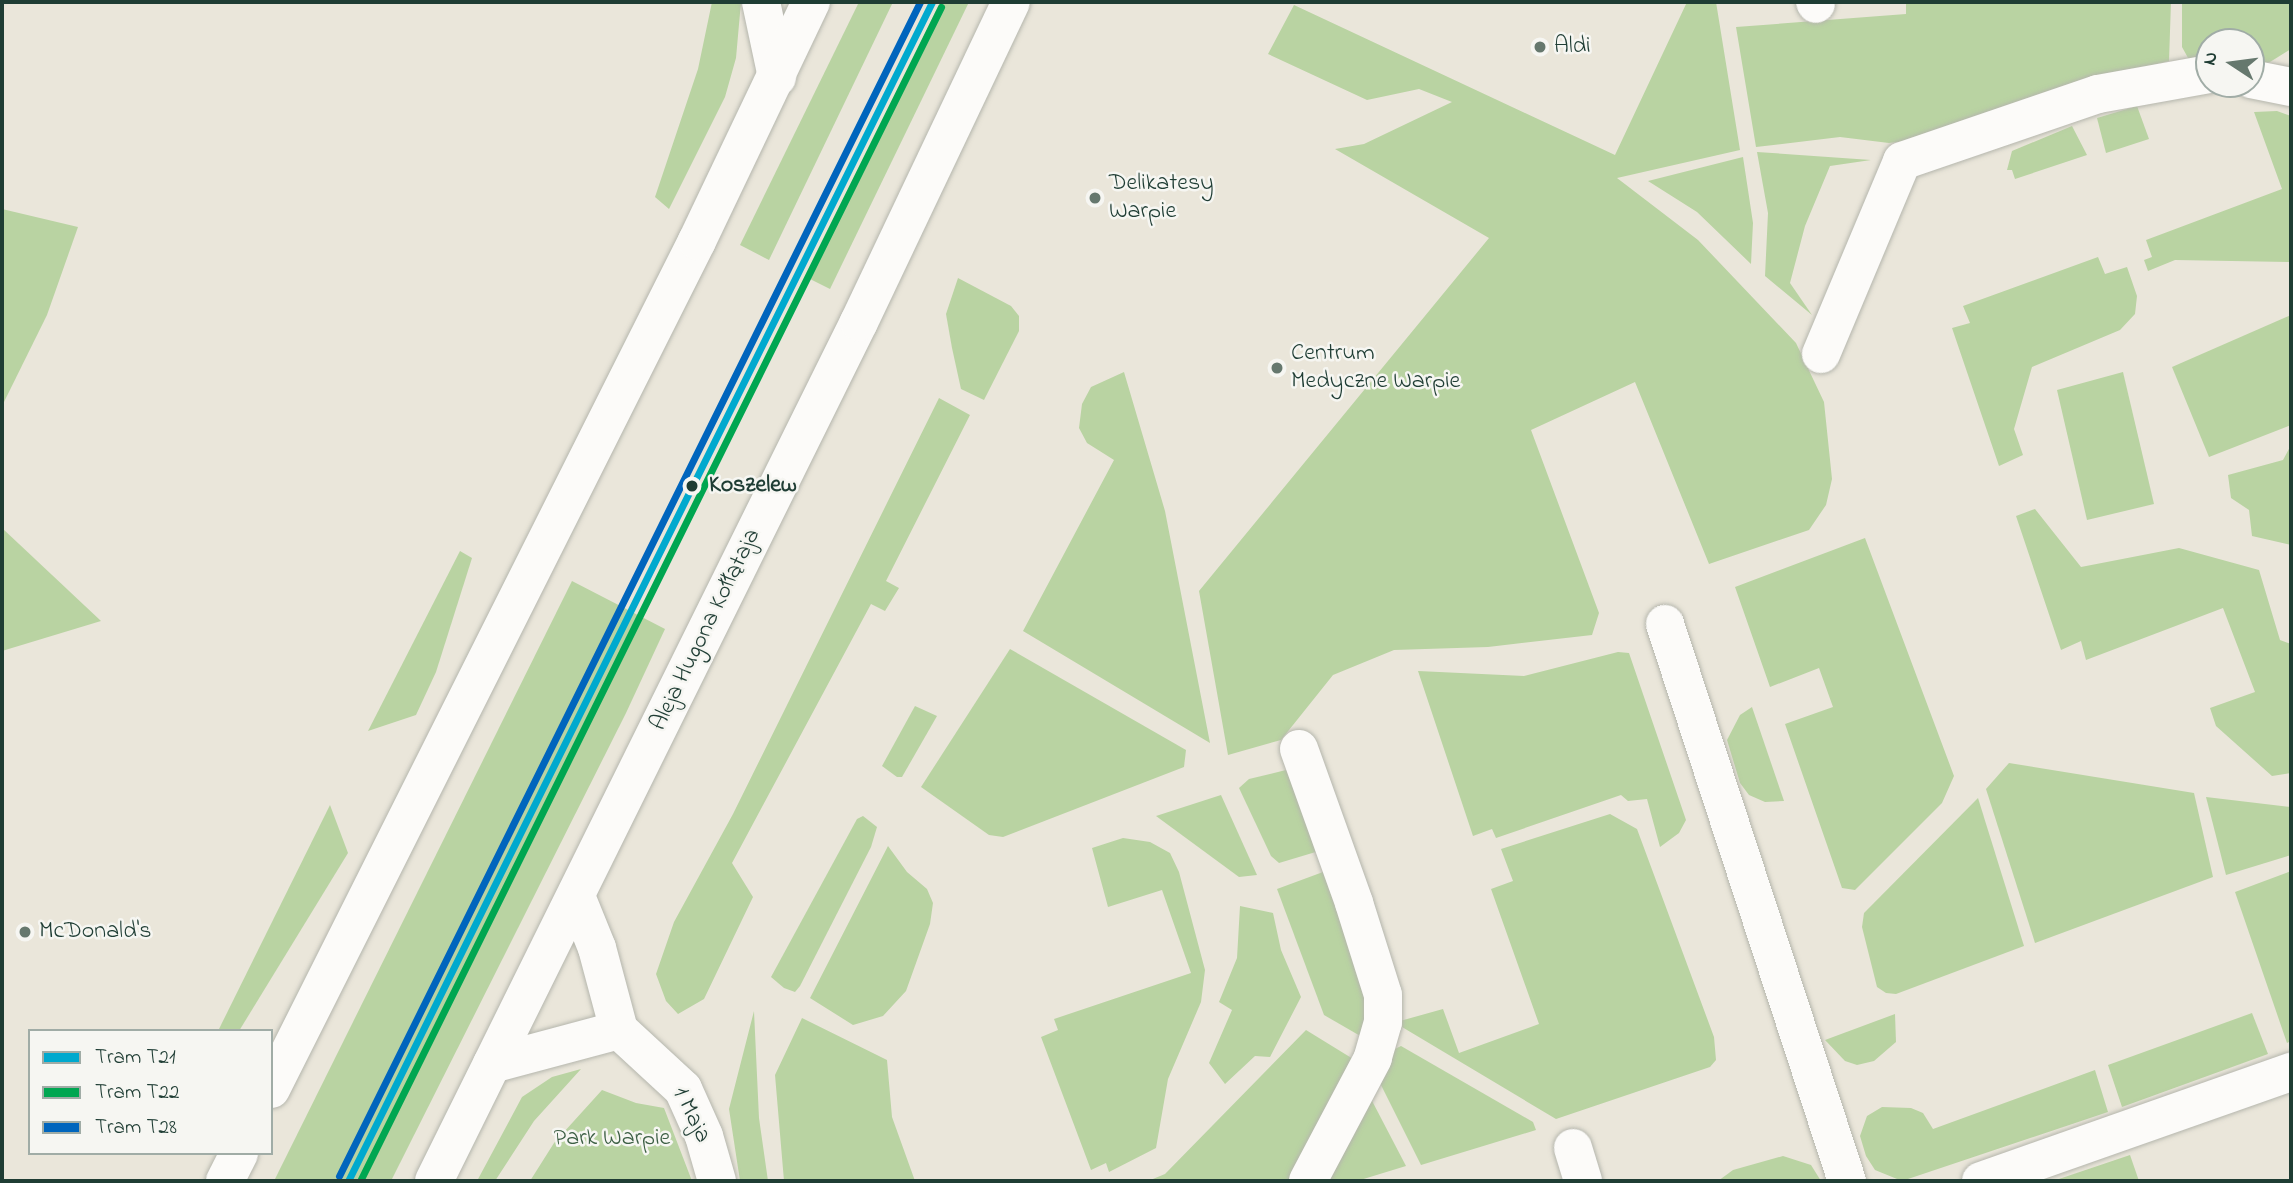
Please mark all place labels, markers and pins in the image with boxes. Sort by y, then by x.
place label: Aldi [1554,33,1591,61]
marker: Aldi [1532,39,1548,55]
place label: Delikatesy Warpie [1109,170,1214,226]
marker: Delikatesy Warpie [1087,190,1103,206]
place label: Centrum Medyczne Warpie [1291,340,1460,396]
marker: Centrum Medyczne Warpie [1269,360,1285,376]
place label: Koszelew [709,472,797,500]
marker: Koszelew [681,475,703,497]
place label: McDonald's [39,918,151,946]
marker: McDonald's [17,924,33,940]

